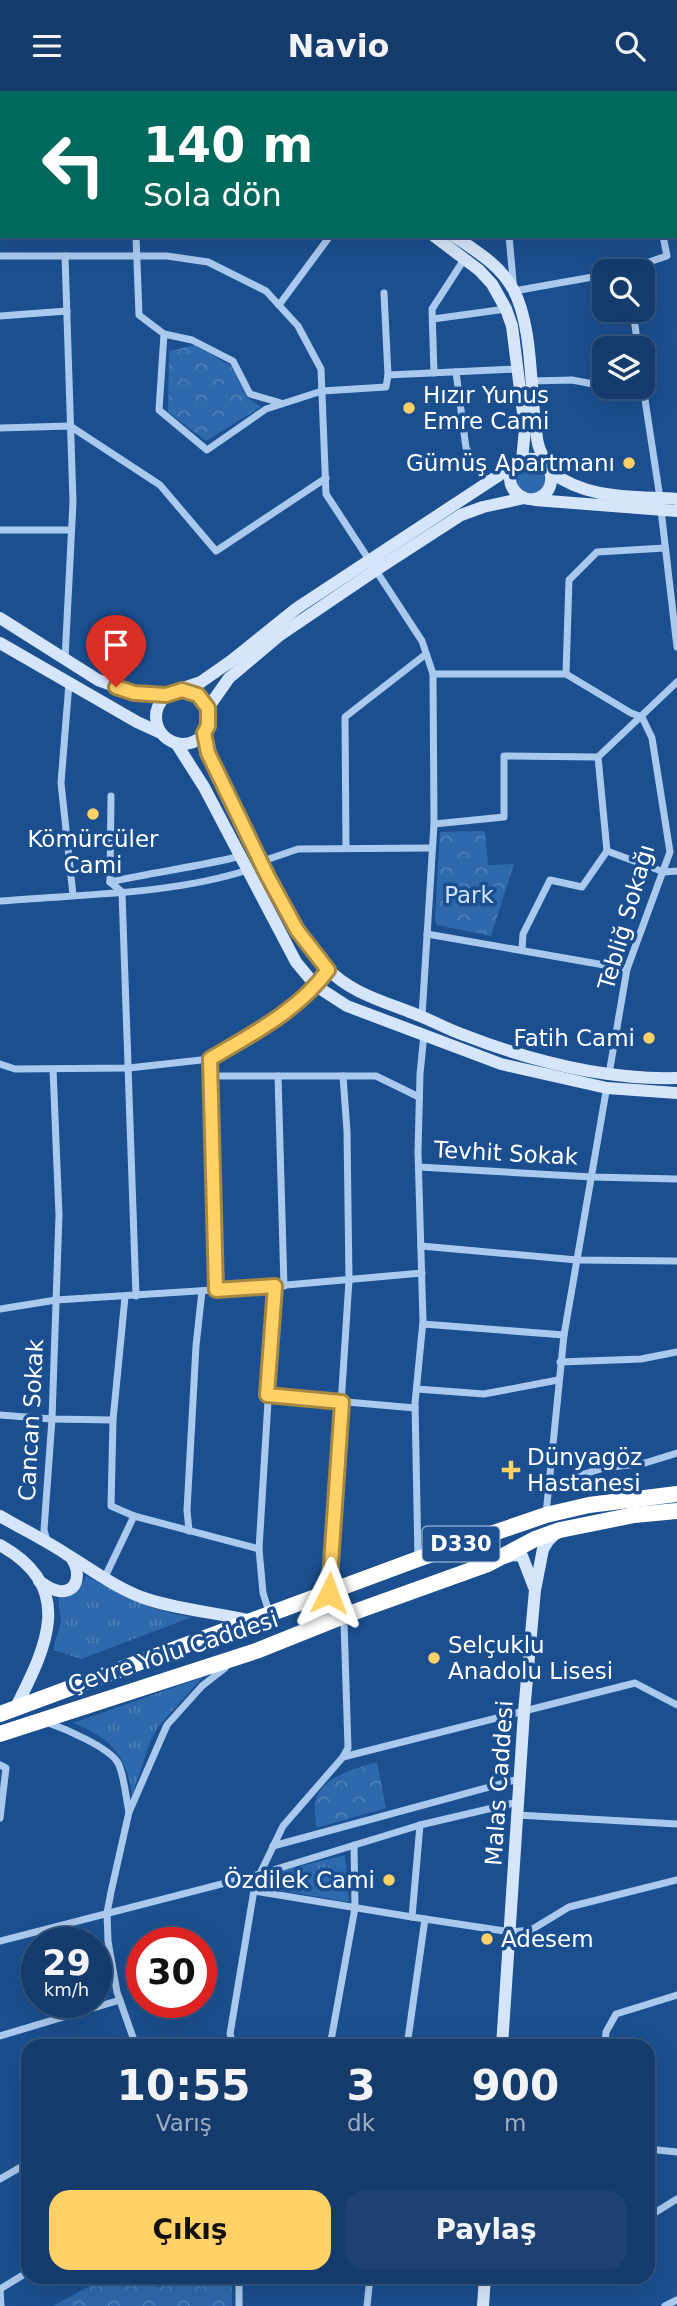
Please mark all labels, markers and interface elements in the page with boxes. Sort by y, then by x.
icon: menu [28,27,66,65]
text: Navio [287,27,390,65]
icon: search [611,27,649,65]
text: 140 m [143,117,313,174]
icon: left [28,119,119,210]
text: Sola dön [143,176,282,214]
map controls [592,259,655,399]
button: search [592,259,655,322]
button: layers [592,336,655,399]
place label: Hızır Yunus Emre Cami [423,382,549,434]
marker: Hızır Yunus Emre Cami [401,400,417,416]
place label: Gümüş Apartmanı [406,450,615,476]
marker: Gümüş Apartmanı [621,455,637,471]
pin [86,615,146,687]
icon: arrive [97,626,135,664]
marker: Kömürcüler Cami [85,806,101,822]
place label: Kömürcüler Cami [27,826,159,878]
street label: Tebliğ Sokağı [593,841,659,994]
park label: Park [444,882,495,908]
place label: Fatih Cami [514,1025,635,1051]
marker: Fatih Cami [641,1030,657,1046]
street label: Tevhit Sokak [432,1136,579,1170]
street label: Cancan Sokak [14,1338,48,1502]
place label: Dünyagöz Hastanesi [527,1444,642,1496]
marker: Dünyagöz Hastanesi [501,1460,521,1480]
road number: D330 [422,1527,500,1561]
position arrow [292,1556,366,1630]
street label: Çevre Yolu Caddesi [65,1606,281,1698]
place label: Selçuklu Anadolu Lisesi [448,1632,613,1684]
marker: Selçuklu Anadolu Lisesi [426,1650,442,1666]
street label: Malas Caddesi [480,1699,518,1867]
place label: Özdilek Cami [224,1866,375,1893]
marker: Özdilek Cami [381,1872,397,1888]
place label: Adesem [501,1926,594,1952]
speed limit sign: 30 [126,1927,217,2018]
marker: Adesem [479,1931,495,1947]
text: 29 [42,1943,91,1983]
text: km/h [44,1979,89,2000]
text: 10:55 [117,2061,251,2110]
text: 3 [346,2061,376,2110]
text: 900 [471,2061,559,2110]
text: Varış [156,2110,212,2136]
text: dk [347,2110,375,2136]
text: m [504,2110,527,2136]
button: Çıkış [49,2190,331,2270]
button: Paylaş [345,2190,627,2270]

